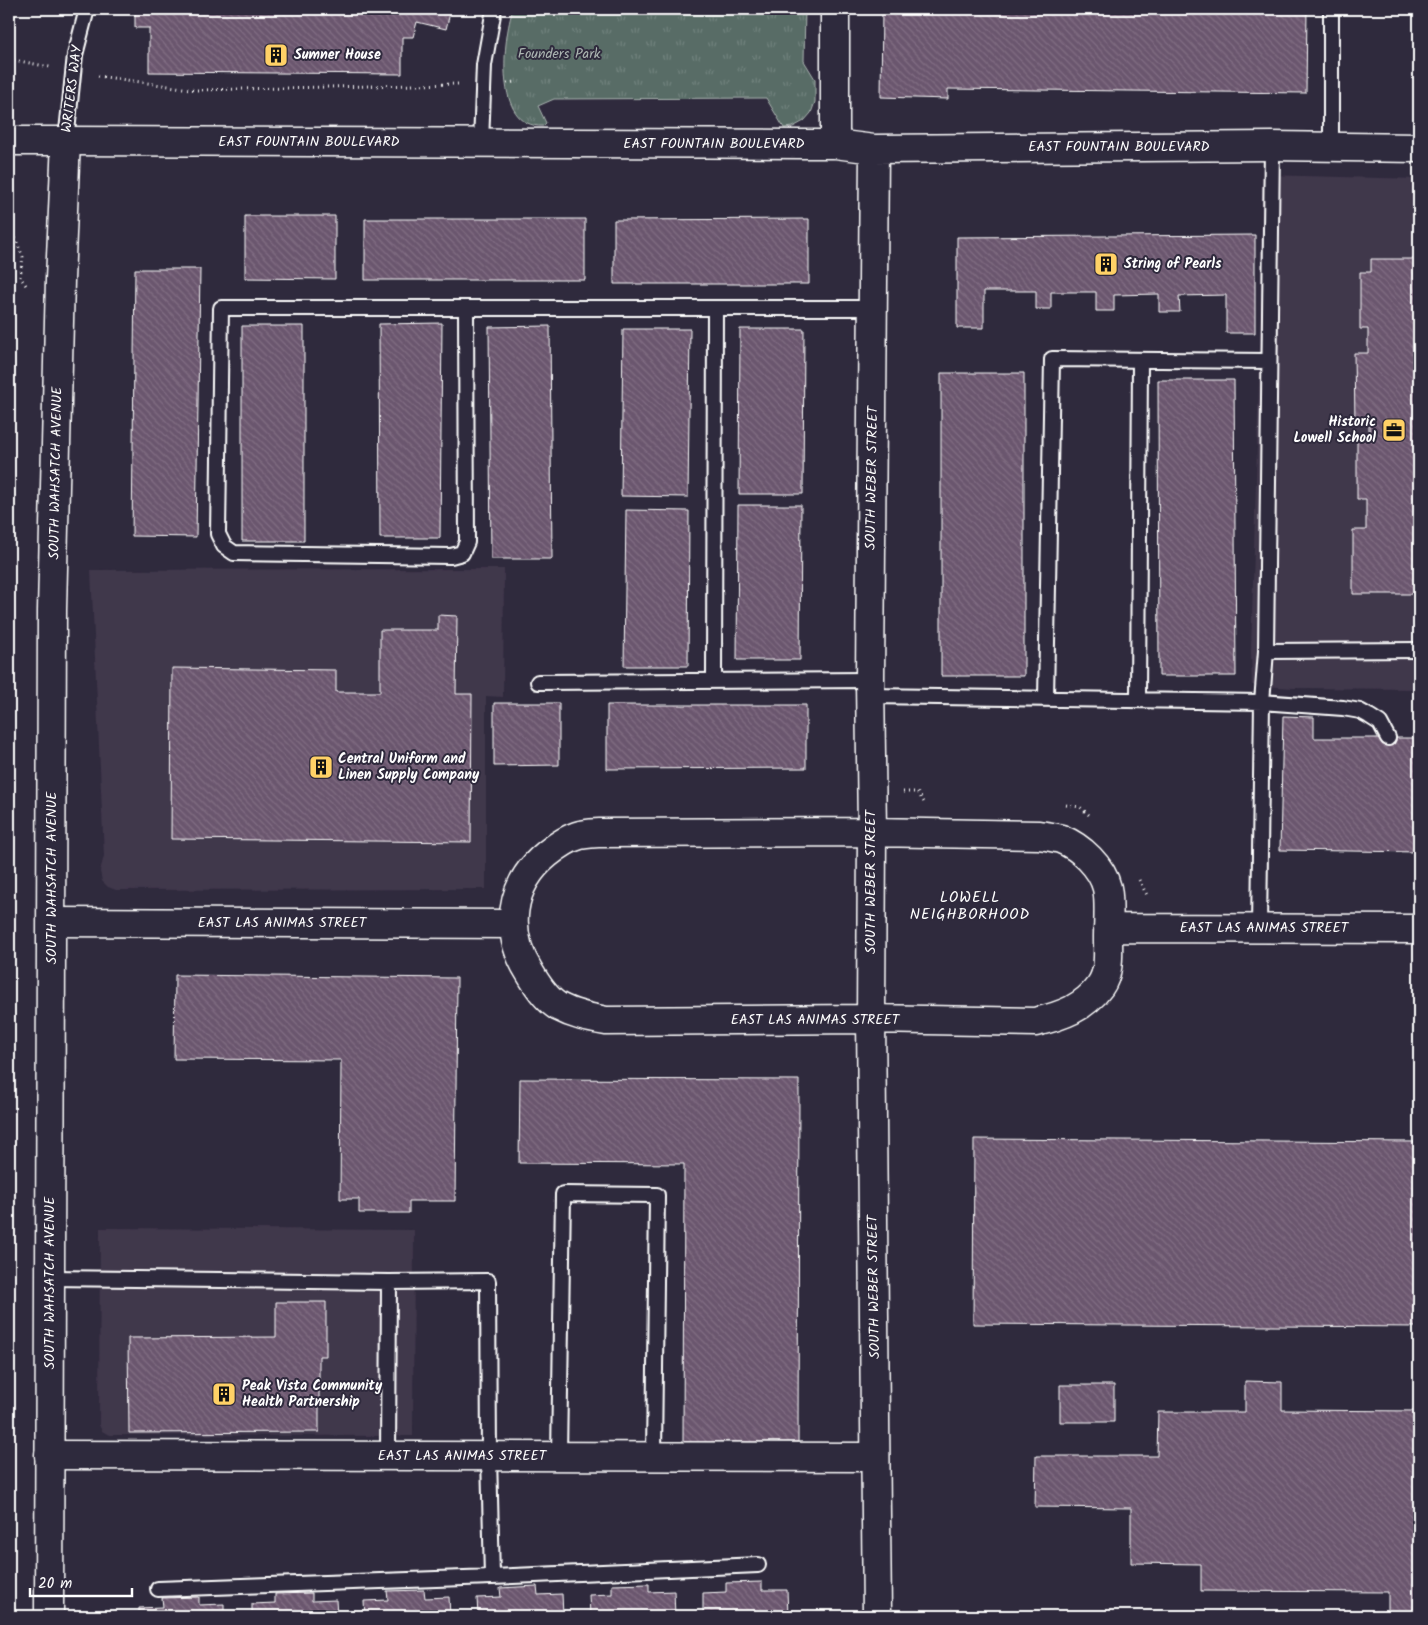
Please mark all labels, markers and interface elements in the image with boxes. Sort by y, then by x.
building icon: Sumner House [263,42,289,68]
street label: WRITERS WAY [56,43,88,134]
park label: Founders Park [518,43,601,65]
place label: Sumner House [294,44,381,66]
street label: EAST FOUNTAIN BOULEVARD [218,131,400,153]
street label: EAST FOUNTAIN BOULEVARD [623,133,805,155]
street label: EAST FOUNTAIN BOULEVARD [1028,136,1210,158]
building icon: String of Pearls [1093,251,1119,277]
place label: String of Pearls [1124,253,1222,275]
street label: SOUTH WAHSATCH AVENUE [43,386,69,560]
street label: SOUTH WEBER STREET [860,404,884,550]
place label: Historic Lowell School [1293,411,1376,449]
office icon: Historic Lowell School [1381,417,1407,443]
place label: Central Uniform and Linen Supply Company [338,748,480,786]
building icon: Central Uniform and Linen Supply Company [308,754,334,780]
street label: SOUTH WAHSATCH AVENUE [41,791,63,964]
street label: SOUTH WEBER STREET [860,809,882,954]
district label: LOWELL NEIGHBORHOOD [910,886,1030,927]
street label: EAST LAS ANIMAS STREET [198,912,368,934]
street label: EAST LAS ANIMAS STREET [1180,917,1350,939]
street label: EAST LAS ANIMAS STREET [731,1009,901,1031]
street label: SOUTH WAHSATCH AVENUE [39,1196,61,1369]
street label: SOUTH WEBER STREET [862,1213,886,1359]
place label: Peak Vista Community Health Partnership [242,1375,383,1413]
building icon: Peak Vista Community Health Partnership [211,1381,237,1407]
street label: EAST LAS ANIMAS STREET [378,1445,548,1467]
scale bar [30,1565,132,1597]
text: 20 m [38,1572,72,1596]

